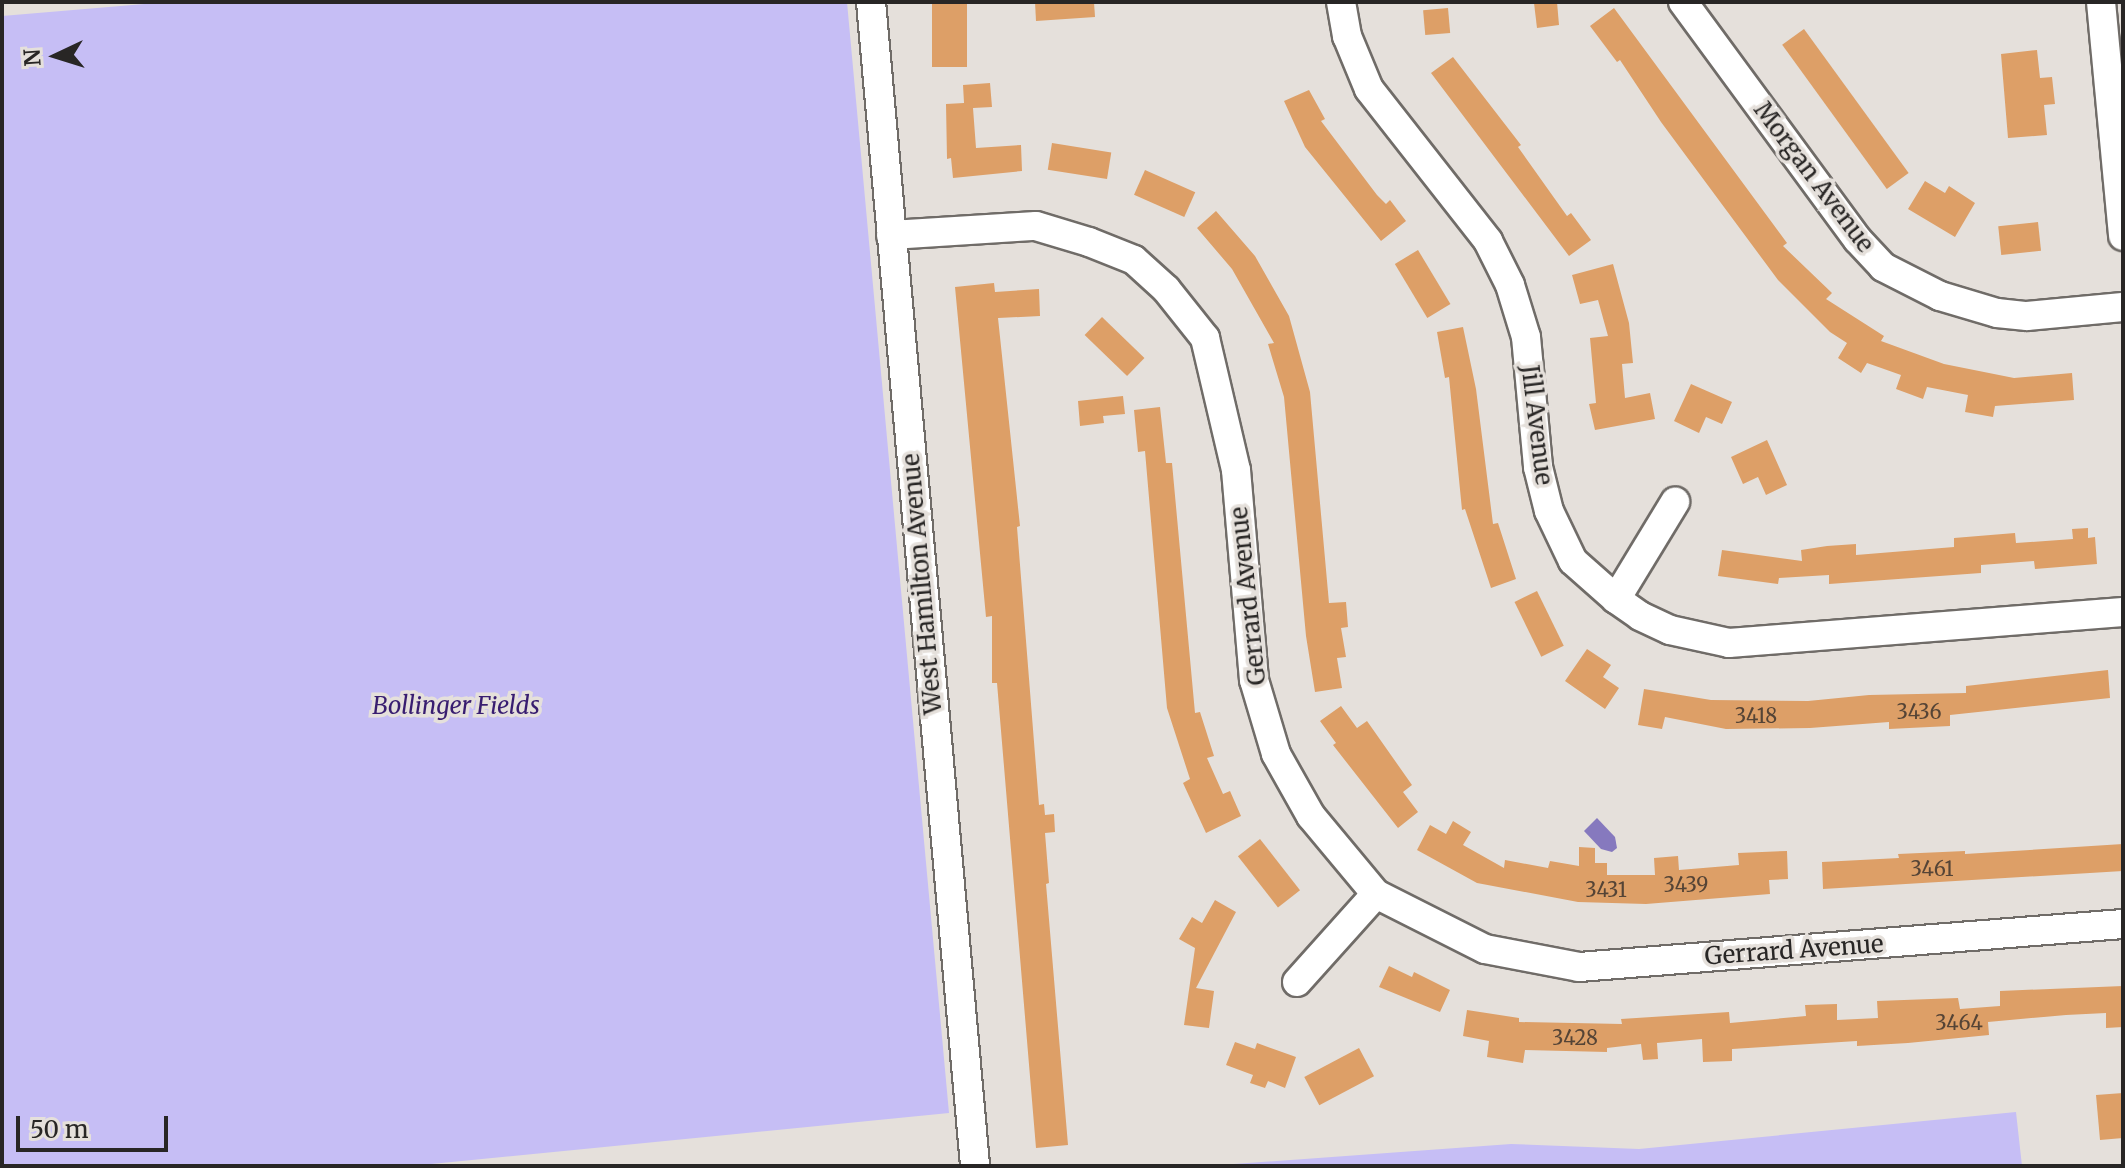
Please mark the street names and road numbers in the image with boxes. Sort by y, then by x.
street label: Morgan Avenue [1748,96,1880,258]
street label: Jill Avenue [1515,363,1559,487]
street label: West Hamilton Avenue [896,452,948,716]
street label: Gerrard Avenue [1224,505,1272,687]
street label: Gerrard Avenue [1704,929,1884,971]

